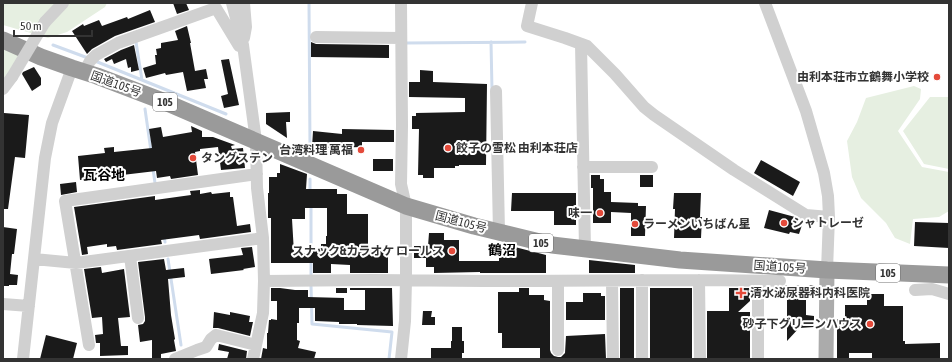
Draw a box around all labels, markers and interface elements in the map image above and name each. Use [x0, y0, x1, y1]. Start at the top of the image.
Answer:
scale bar [14, 12, 92, 38]
text: 50 m [20, 19, 42, 33]
street label: 国道105号 [89, 68, 143, 100]
place label: 由利本荘市立鶴舞小学校 [797, 70, 929, 84]
marker: 由利本荘市立鶴舞小学校 [932, 72, 942, 82]
road number: 105 [153, 93, 177, 111]
place label: 餃子の雪松 由利本荘店 [455, 141, 578, 155]
place label: 台湾料理 萬福 [279, 143, 353, 157]
marker: 餃子の雪松 由利本荘店 [443, 143, 453, 153]
marker: 台湾料理 萬福 [356, 145, 366, 155]
place label: タングステン [201, 151, 273, 165]
marker: タングステン [188, 153, 198, 163]
district label: 瓦谷地 [83, 167, 125, 183]
place label: 味一 [568, 206, 592, 220]
street label: 国道105号 [434, 208, 488, 236]
marker: 味一 [595, 208, 605, 218]
place label: シャトレーゼ [792, 216, 864, 230]
place label: ラーメンいちばん星 [643, 217, 751, 231]
marker: シャトレーゼ [779, 218, 789, 228]
marker: ラーメンいちばん星 [630, 219, 640, 229]
road number: 105 [529, 234, 553, 252]
district label: 鶴沼 [488, 242, 516, 258]
place label: スナック&カラオケ ロールス [292, 244, 444, 258]
marker: スナック&カラオケ ロールス [447, 246, 457, 256]
street label: 国道105号 [753, 258, 807, 276]
road number: 105 [876, 264, 900, 282]
place label: 清水泌尿器科内科医院 [750, 286, 870, 300]
marker: 清水泌尿器科内科医院 [735, 287, 747, 299]
place label: 砂子下グリーンハウス [742, 317, 862, 331]
marker: 砂子下グリーンハウス [865, 319, 875, 329]

